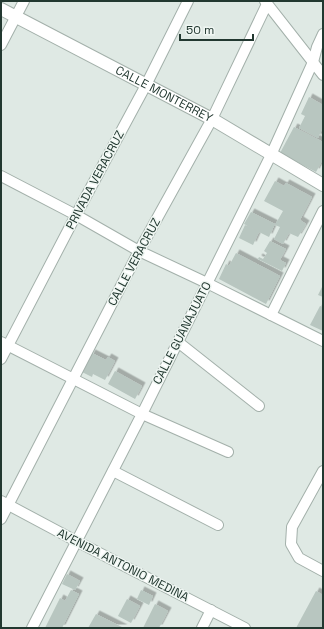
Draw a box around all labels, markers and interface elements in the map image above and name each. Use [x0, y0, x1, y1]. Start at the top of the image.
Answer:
scale bar [180, 16, 253, 42]
text: 50 m [186, 22, 214, 38]
street label: CALLE MONTERREY [113, 62, 216, 126]
street label: PRIVADA VERACRUZ [62, 128, 128, 232]
street label: CALLE VERACRUZ [104, 215, 164, 309]
street label: CALLE GUANAJUATO [149, 279, 215, 387]
street label: AVENIDA ANTONIO MEDINA [54, 525, 192, 605]

